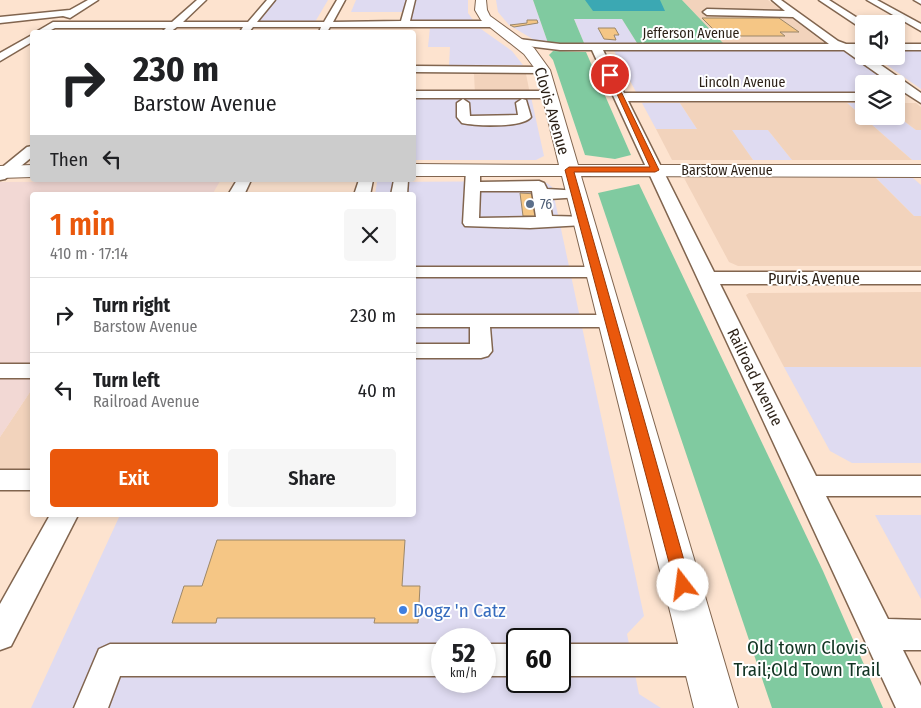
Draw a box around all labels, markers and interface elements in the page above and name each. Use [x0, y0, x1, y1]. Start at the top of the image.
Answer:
map controls [855, 15, 905, 125]
button: sound [855, 15, 905, 65]
street label: Jefferson Avenue [643, 25, 740, 42]
text: 230 m [133, 48, 219, 90]
icon: right [50, 50, 115, 115]
pin [589, 54, 631, 96]
icon: arrive [596, 61, 624, 89]
street label: Clovis Avenue [530, 65, 574, 157]
street label: Lincoln Avenue [699, 74, 785, 91]
button: layers [855, 75, 905, 125]
text: Barstow Avenue [133, 90, 277, 117]
icon: left [98, 145, 126, 173]
text: Then [50, 148, 88, 171]
street label: Barstow Avenue [681, 162, 773, 179]
place label: 76 [540, 196, 552, 213]
marker: 76 [524, 198, 536, 210]
text: 1 min [50, 207, 115, 243]
button: close [344, 209, 396, 261]
text: 410 m · 17:14 [50, 244, 128, 263]
street label: Purvis Avenue [768, 269, 860, 288]
text: Turn right [93, 294, 170, 317]
icon: right [50, 301, 78, 329]
text: 230 m [350, 304, 396, 327]
text: Barstow Avenue [93, 317, 198, 336]
street label: Railroad Avenue [723, 325, 787, 429]
text: Turn left [93, 369, 160, 392]
icon: left [50, 376, 78, 404]
text: 40 m [358, 379, 396, 402]
text: Railroad Avenue [93, 392, 199, 411]
button: Exit [50, 449, 218, 507]
button: Share [228, 449, 396, 507]
position arrow [656, 558, 708, 610]
place label: Dogz 'n Catz [413, 599, 506, 622]
marker: Dogz 'n Catz [397, 604, 409, 616]
speed limit sign: 60 [506, 628, 571, 693]
park label: Old town Clovis Trail;Old Town Trail [733, 636, 881, 681]
text: 52 [452, 639, 475, 669]
text: km/h [450, 666, 477, 680]

